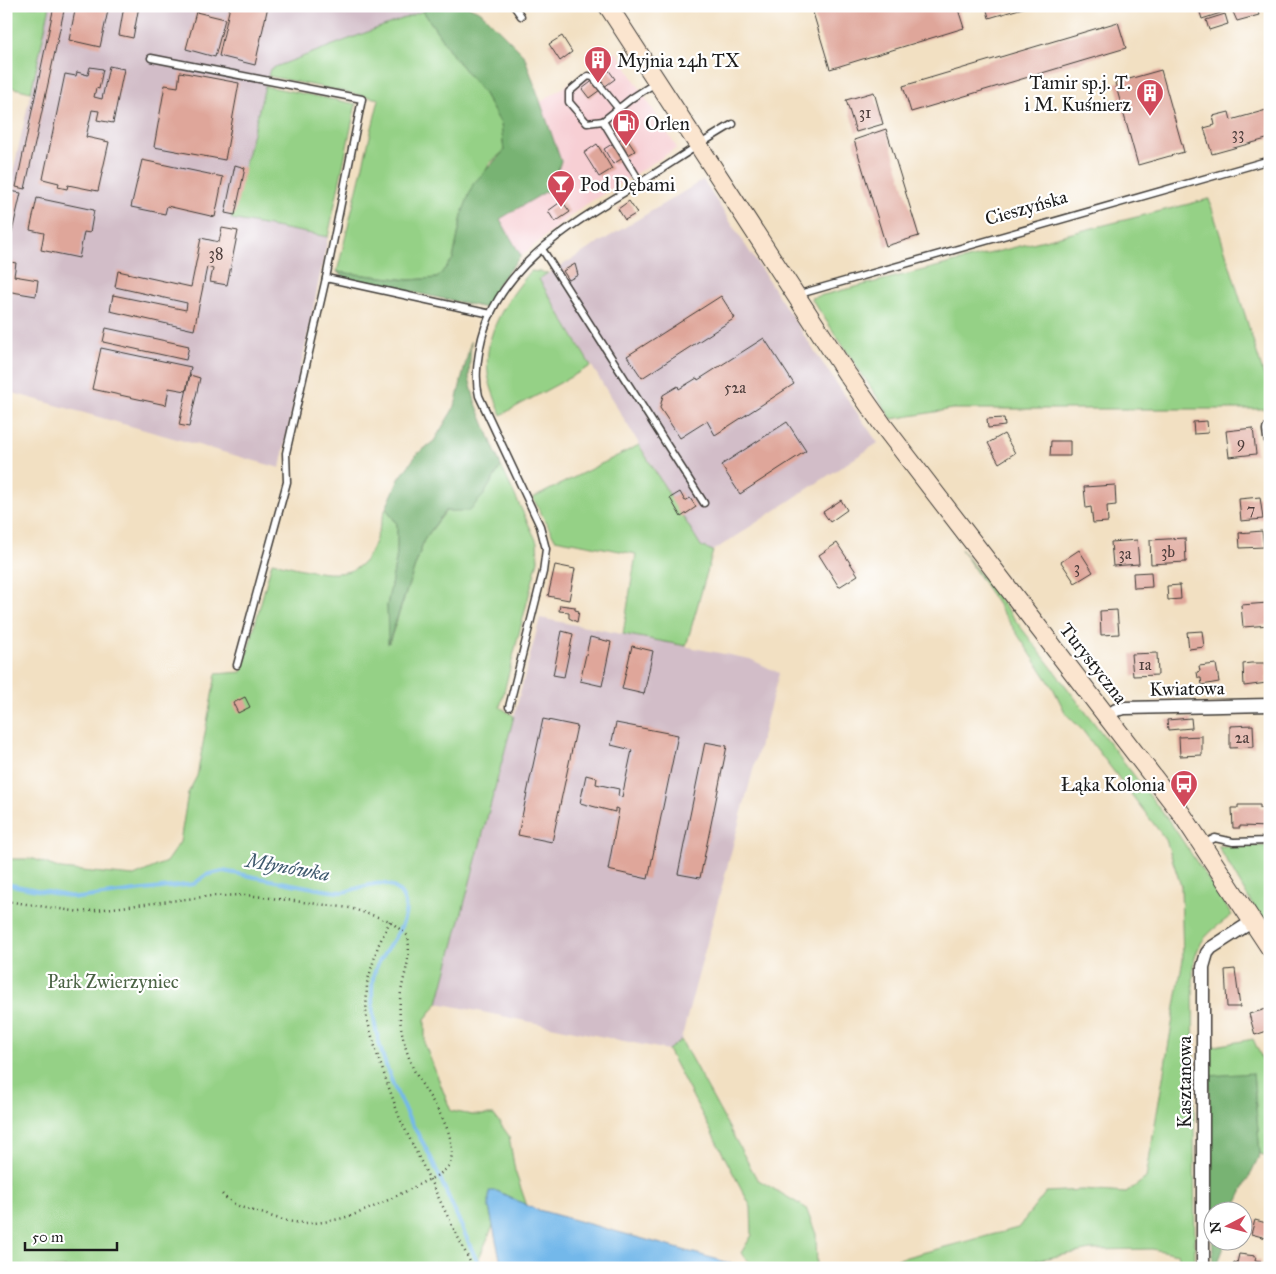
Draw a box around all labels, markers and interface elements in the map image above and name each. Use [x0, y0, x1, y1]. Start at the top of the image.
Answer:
building icon: Myjnia 24h TX [583, 45, 613, 84]
place label: Myjnia 24h TX [617, 49, 740, 72]
place label: Tamir sp.j. T. i M. Kuśnierz [1025, 71, 1131, 116]
building icon: Tamir sp.j. T. i M. Kuśnierz [1135, 78, 1165, 117]
house number: 31 [859, 103, 871, 122]
fuel station icon: Orlen [611, 108, 641, 147]
place label: Orlen [645, 112, 690, 135]
house number: 33 [1232, 124, 1244, 143]
bar icon: Pod Dębami [546, 169, 576, 208]
place label: Pod Dębami [580, 173, 675, 196]
street label: Cieszyńska [982, 185, 1071, 230]
house number: 38 [209, 244, 223, 263]
house number: 52a [724, 378, 746, 397]
house number: 9 [1237, 433, 1245, 452]
house number: 7 [1247, 500, 1255, 519]
house number: 3b [1161, 542, 1175, 561]
house number: 3a [1118, 544, 1132, 563]
house number: 3 [1074, 558, 1080, 577]
street label: Turystyczna [1055, 618, 1133, 709]
house number: 1a [1138, 655, 1152, 674]
street label: Kwiatowa [1149, 676, 1226, 701]
house number: 2a [1235, 728, 1250, 747]
bus stop icon: Łąka Kolonia [1169, 769, 1199, 808]
place label: Łąka Kolonia [1061, 773, 1166, 796]
water label: Młynówka [242, 848, 332, 886]
park label: Park Zwierzyniec [47, 970, 179, 993]
street label: Kasztanowa [1173, 1035, 1196, 1128]
north arrow [1204, 1202, 1254, 1252]
scale bar [25, 1219, 118, 1251]
text: N [1206, 1220, 1225, 1234]
text: 50 m [32, 1228, 64, 1246]

